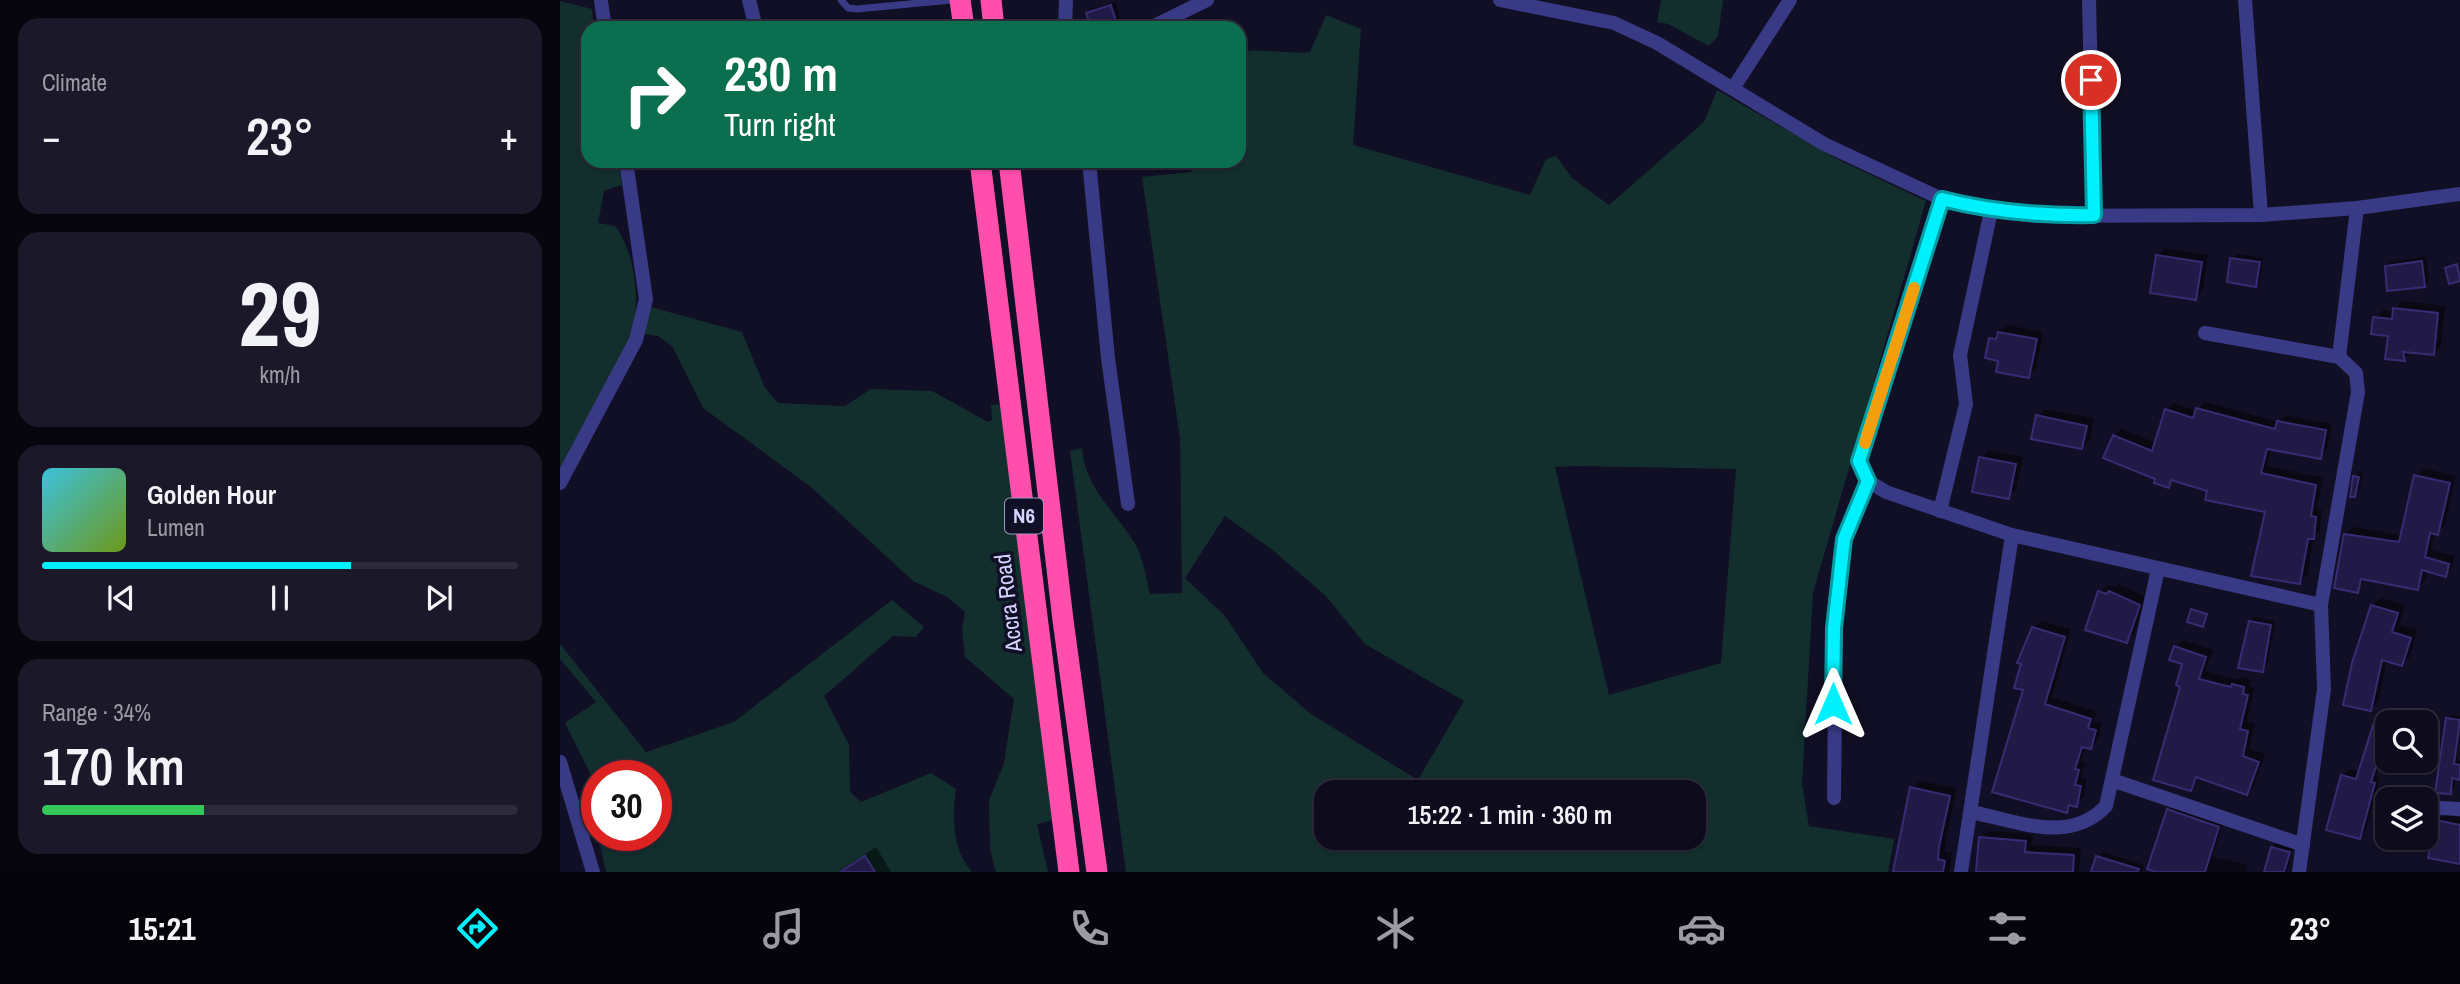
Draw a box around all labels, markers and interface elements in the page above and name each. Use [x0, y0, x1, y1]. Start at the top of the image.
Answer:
text: 230 m [724, 40, 838, 106]
icon: right [609, 49, 700, 140]
pin [2061, 50, 2121, 110]
icon: arrive [2072, 61, 2110, 99]
text: Climate [42, 67, 107, 98]
text: 23° [246, 101, 314, 171]
text: Turn right [724, 103, 836, 146]
text: − [42, 111, 60, 162]
text: + [500, 111, 518, 162]
text: 29 [239, 252, 322, 374]
text: km/h [260, 359, 300, 390]
text: Golden Hour [147, 477, 276, 512]
road number: N6 [1005, 498, 1043, 534]
text: Lumen [147, 512, 205, 543]
street label: Accra Road [986, 552, 1029, 655]
icon: previous [102, 579, 140, 617]
icon: pause [261, 579, 299, 617]
icon: next [420, 579, 458, 617]
position arrow [1796, 667, 1870, 741]
text: Range · 34% [42, 697, 151, 728]
map controls [2375, 710, 2438, 850]
button: search [2375, 710, 2438, 773]
text: 170 km [42, 731, 185, 801]
speed limit sign: 30 [581, 760, 672, 851]
button: layers [2375, 787, 2438, 850]
text: 15:22 · 1 min · 360 m [1408, 797, 1612, 832]
icon: directions [453, 904, 502, 953]
icon: music [759, 904, 808, 953]
icon: phone [1065, 904, 1114, 953]
icon: climate [1371, 904, 1420, 953]
icon: car [1677, 904, 1726, 953]
icon: filters [1983, 904, 2032, 953]
text: 15:21 [129, 907, 196, 950]
text: 23° [2289, 907, 2331, 950]

